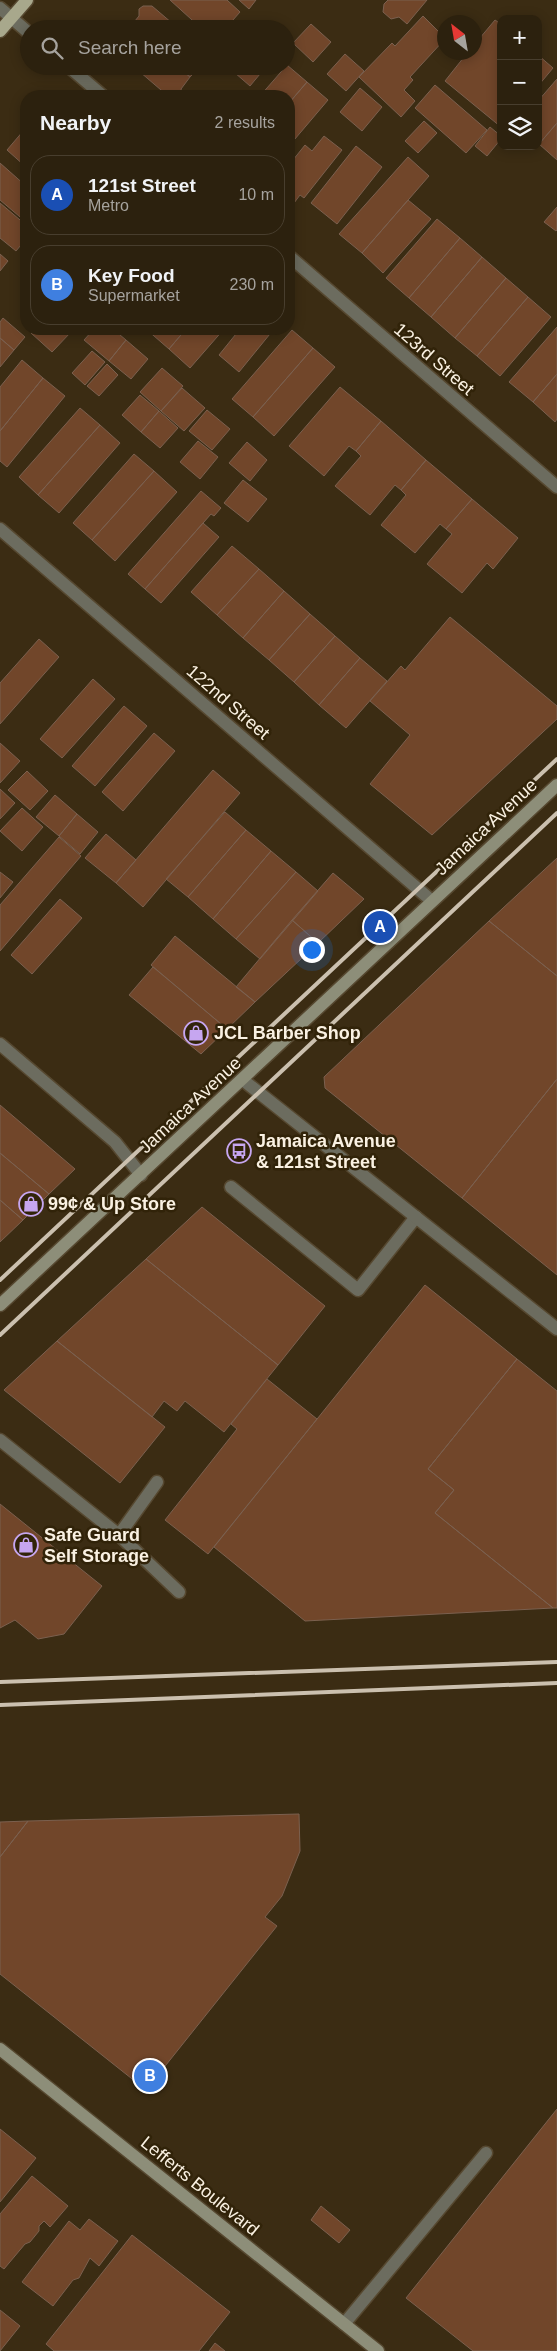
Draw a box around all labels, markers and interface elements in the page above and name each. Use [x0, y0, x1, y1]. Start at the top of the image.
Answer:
north arrow [437, 15, 482, 60]
map controls [497, 15, 542, 150]
button: + [497, 15, 542, 60]
search box [20, 20, 295, 75]
icon: search [38, 34, 66, 62]
text: Search here [78, 37, 182, 58]
button: − [497, 60, 542, 105]
button: layers [497, 105, 542, 150]
text: Nearby [40, 111, 111, 134]
text: 2 results [215, 114, 275, 131]
text: 121st Street [88, 175, 196, 196]
text: A [51, 186, 63, 203]
text: 10 m [238, 186, 274, 203]
text: Metro [88, 197, 129, 214]
text: Key Food [88, 265, 175, 286]
text: B [51, 276, 63, 293]
text: 230 m [230, 276, 274, 293]
text: Supermarket [88, 287, 180, 304]
street label: 123rd Street [390, 319, 478, 399]
street label: 122nd Street [183, 661, 273, 743]
street label: Jamaica Avenue [431, 775, 541, 879]
pin: A [364, 908, 396, 946]
your location [299, 937, 325, 963]
shop icon: JCL Barber Shop [183, 1020, 209, 1046]
place label: JCL Barber Shop [214, 1023, 361, 1043]
street label: Jamaica Avenue [135, 1053, 245, 1157]
place label: Jamaica Avenue & 121st Street [256, 1131, 396, 1172]
bus stop icon: Jamaica Avenue & 121st Street [226, 1138, 252, 1164]
shop icon: 99¢ & Up Store [18, 1191, 44, 1217]
place label: 99¢ & Up Store [48, 1194, 176, 1214]
place label: Safe Guard Self Storage [44, 1525, 149, 1566]
shop icon: Safe Guard Self Storage [13, 1532, 39, 1558]
pin: B [134, 2057, 166, 2095]
street label: Lefferts Boulevard [137, 2132, 263, 2240]

